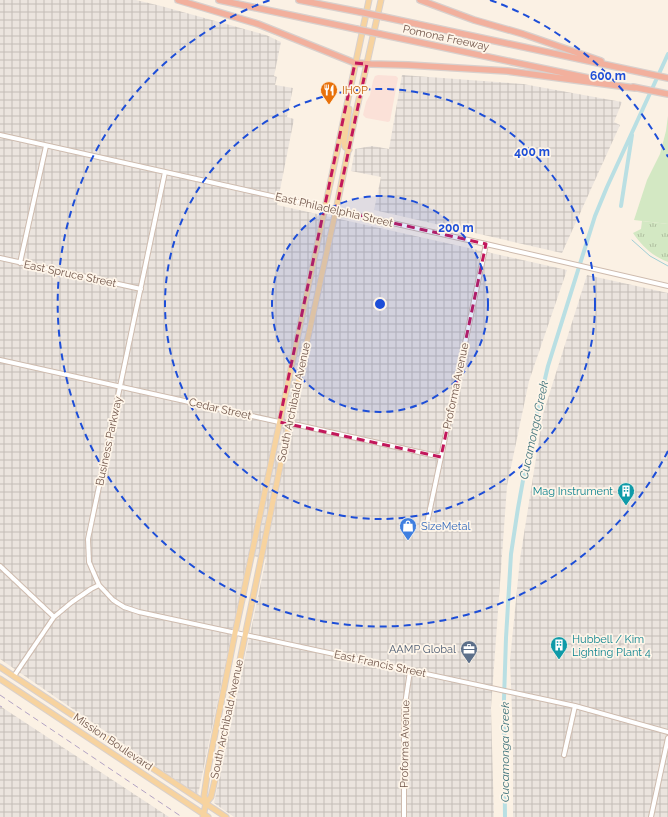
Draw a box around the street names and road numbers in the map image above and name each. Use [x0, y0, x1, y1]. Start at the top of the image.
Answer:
street label: Pomona Freeway [401, 22, 491, 54]
street label: East Philadelphia Street [274, 190, 394, 230]
street label: East Spruce Street [23, 258, 118, 290]
street label: South Archibald Avenue [275, 340, 313, 463]
street label: Proforma Avenue [440, 341, 472, 430]
street label: Business Parkway [93, 395, 125, 487]
street label: Cedar Street [187, 395, 253, 423]
street label: East Francis Street [333, 648, 428, 680]
street label: South Archibald Avenue [208, 657, 246, 780]
street label: Proforma Avenue [398, 699, 412, 788]
street label: Mission Boulevard [71, 711, 155, 773]

